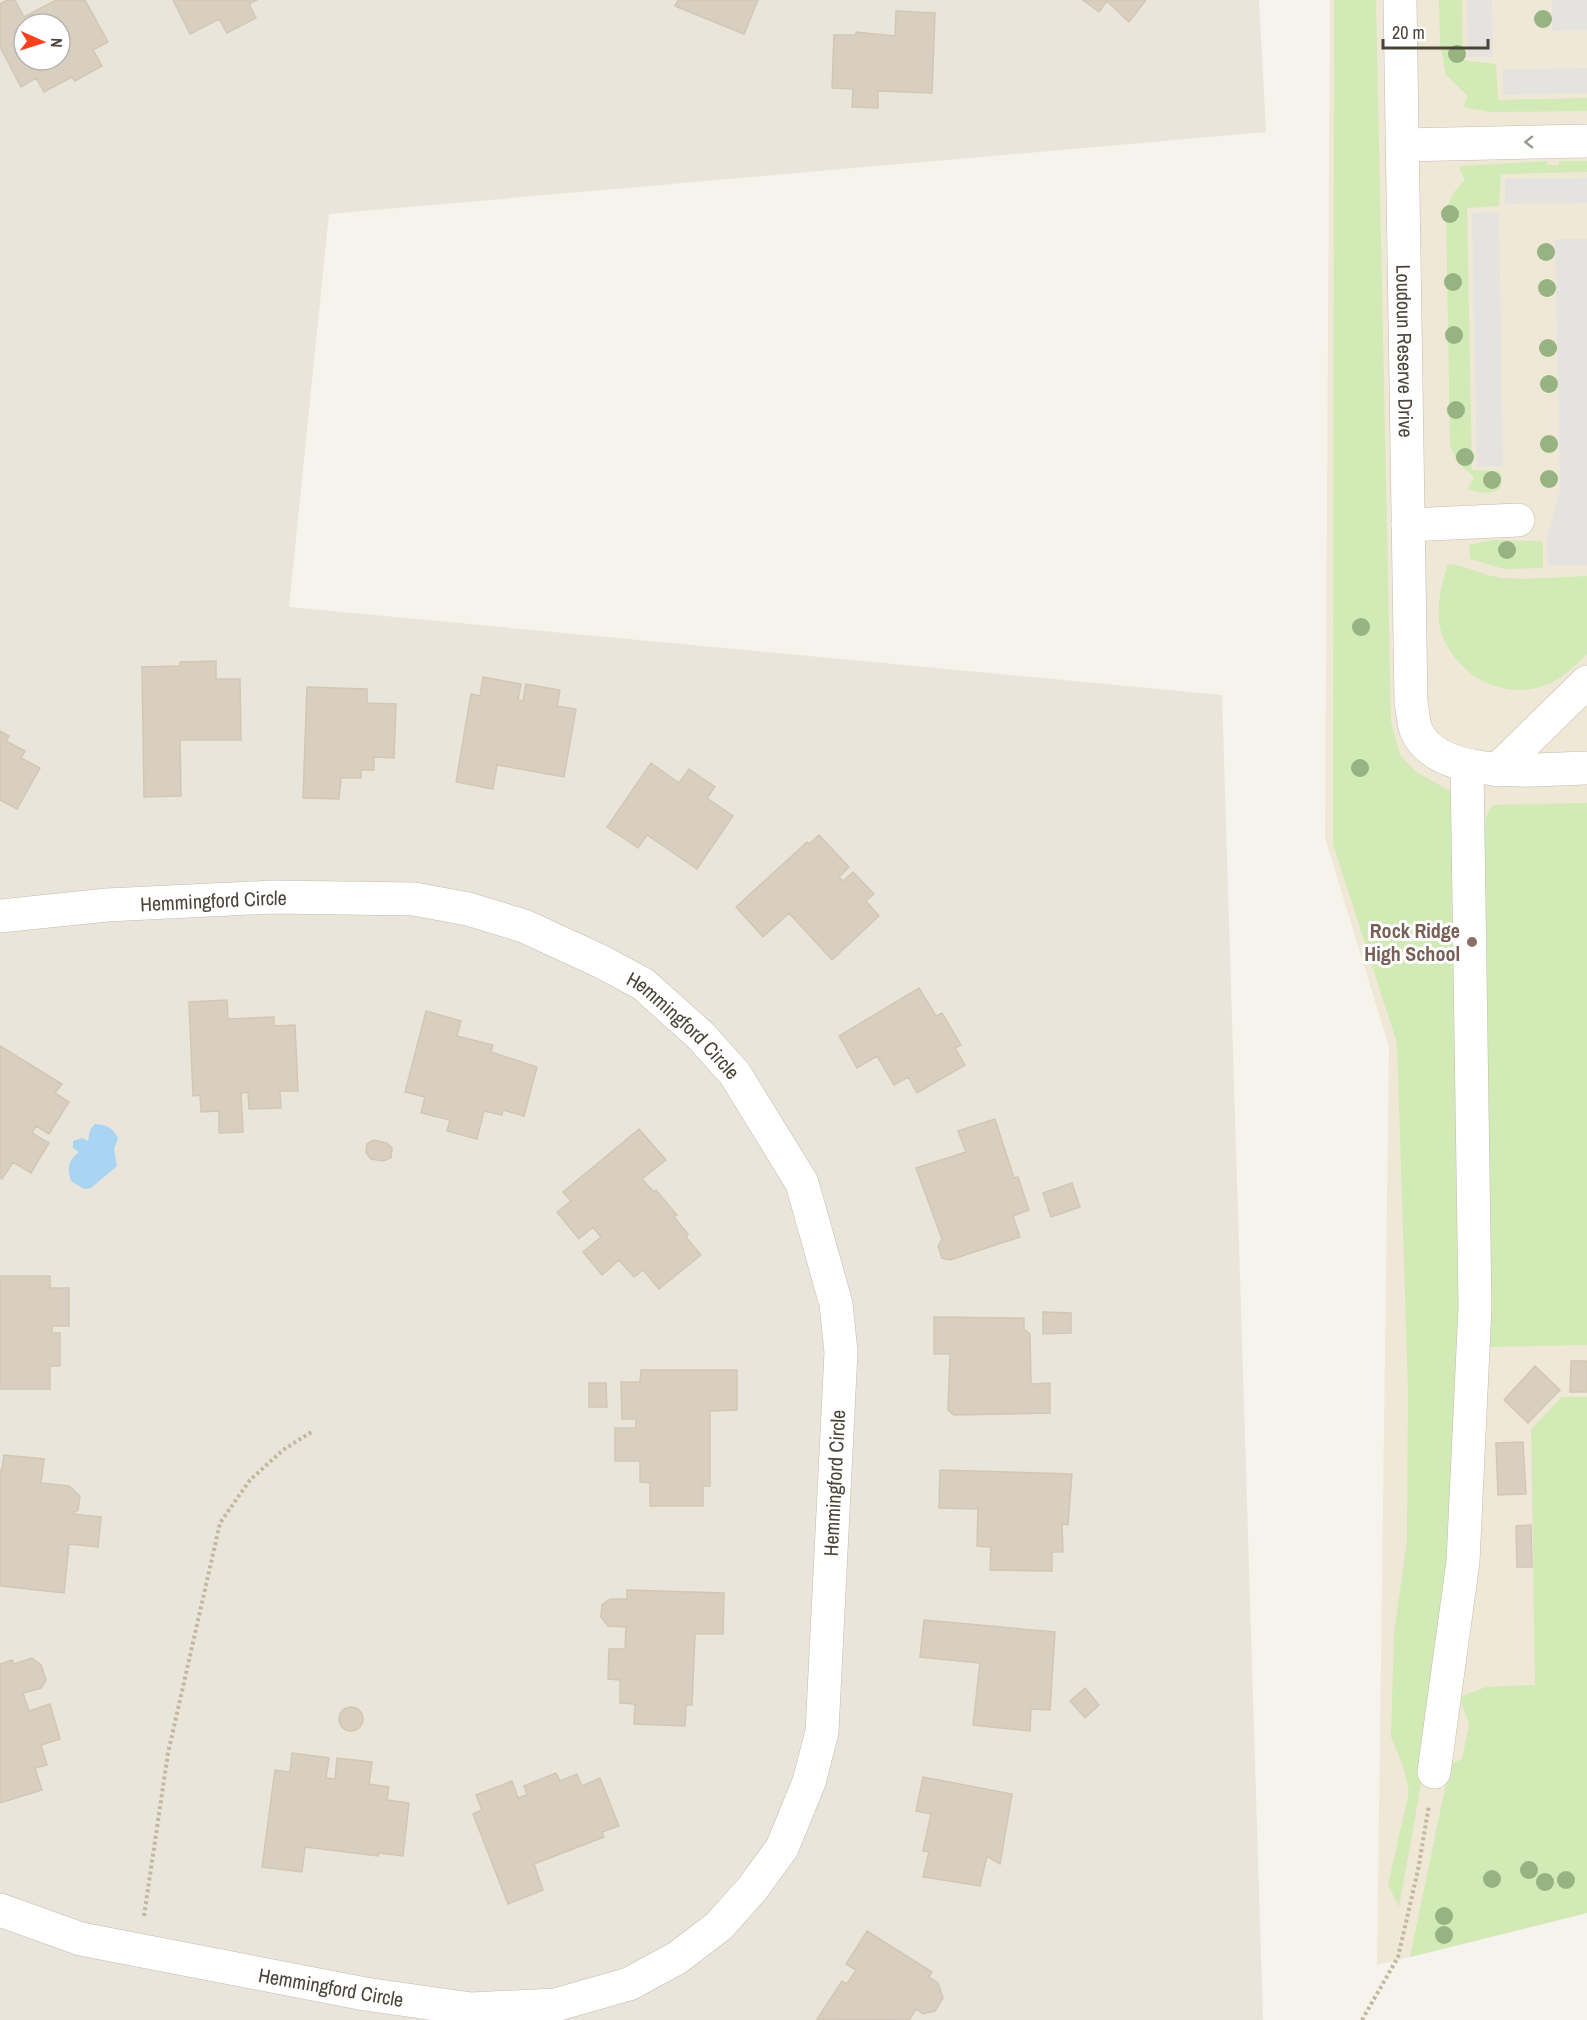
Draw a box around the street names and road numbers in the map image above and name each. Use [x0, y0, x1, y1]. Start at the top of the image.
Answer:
street label: Loudoun Reserve Drive [1391, 264, 1420, 438]
street label: Hemmingford Circle [139, 883, 287, 917]
street label: Hemmingford Circle [622, 965, 746, 1084]
street label: Hemmingford Circle [817, 1409, 851, 1557]
street label: Hemmingford Circle [256, 1961, 406, 2013]

